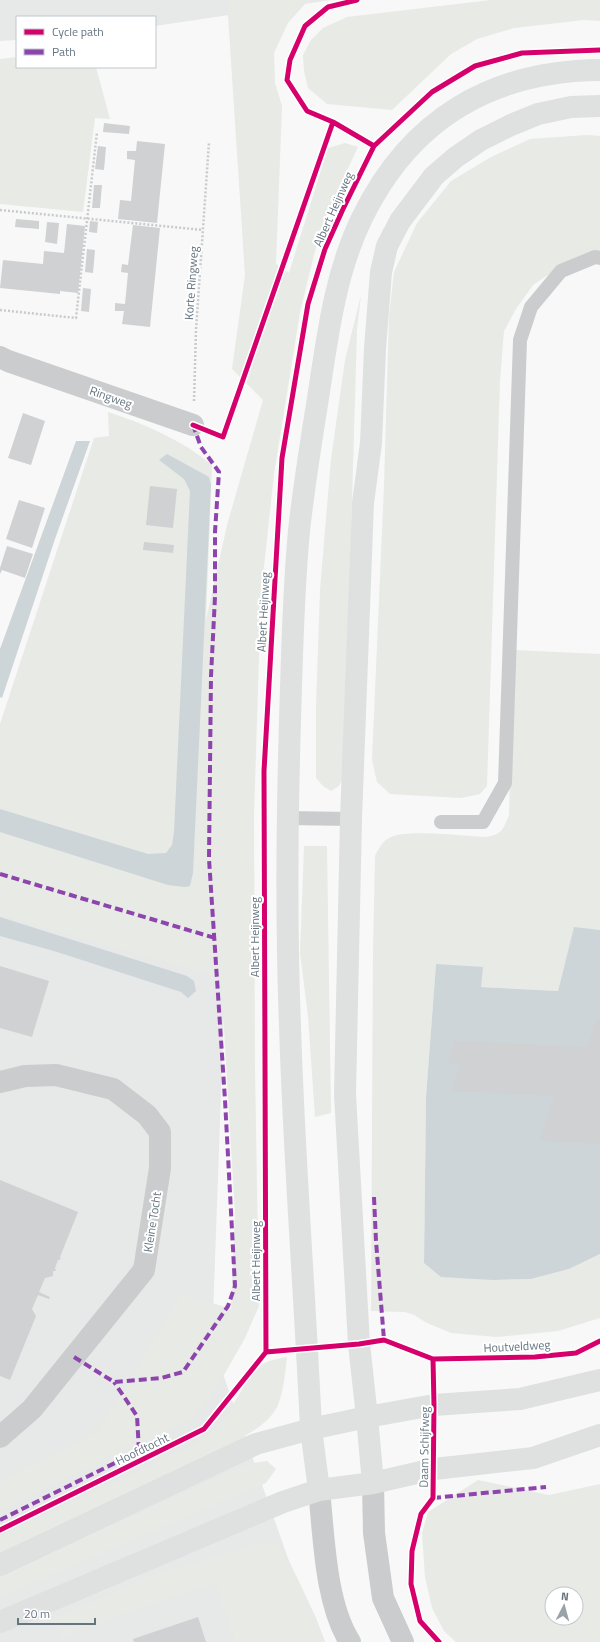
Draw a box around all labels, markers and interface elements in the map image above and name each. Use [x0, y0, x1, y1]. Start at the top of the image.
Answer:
legend [16, 16, 156, 68]
text: Cycle path [52, 22, 104, 41]
text: Path [52, 42, 76, 61]
street label: Albert Heijnweg [308, 168, 358, 250]
street label: Korte Ringweg [179, 245, 203, 321]
street label: Ringweg [87, 381, 135, 413]
street label: Albert Heijnweg [251, 571, 275, 653]
street label: Albert Heijnweg [245, 897, 264, 977]
street label: Kleine Tocht [138, 1190, 166, 1254]
street label: Albert Heijnweg [246, 1221, 265, 1301]
street label: Houtveldweg [483, 1335, 551, 1357]
street label: Daam Schijfweg [414, 1406, 434, 1488]
street label: Hoofdtocht [112, 1428, 173, 1470]
north arrow [544, 1586, 584, 1626]
text: N [560, 1588, 570, 1604]
scale bar [18, 1600, 95, 1626]
text: 20 m [24, 1604, 50, 1623]

